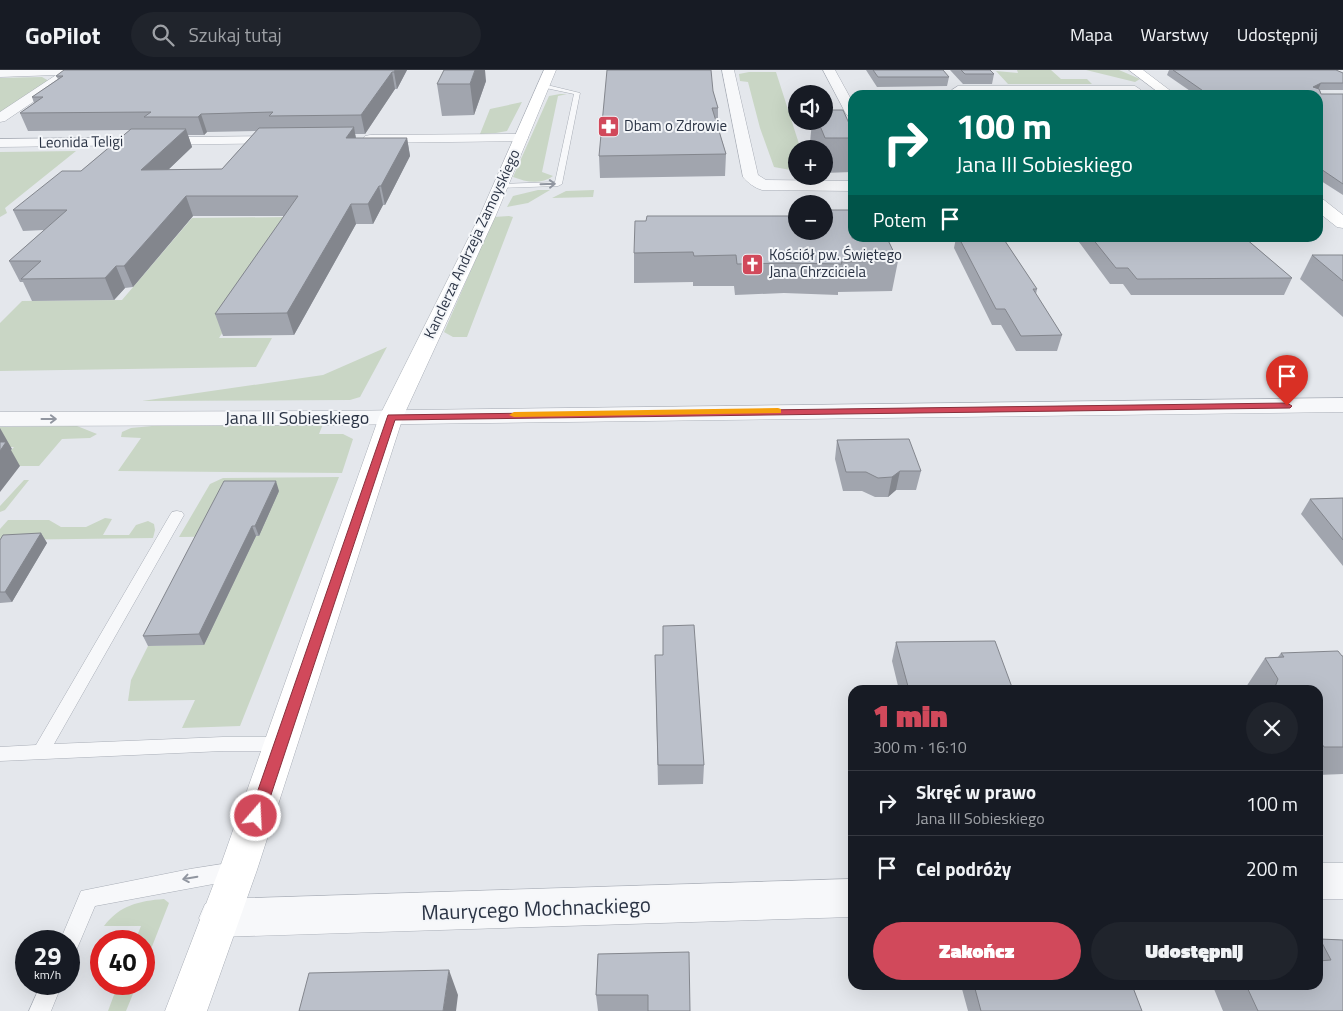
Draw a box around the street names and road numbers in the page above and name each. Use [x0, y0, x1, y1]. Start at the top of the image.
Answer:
street label: Leonida Teligi [39, 129, 123, 154]
street label: Kanclerza Andrzeja Zamoyskiego [417, 145, 526, 342]
street label: Jana III Sobieskiego [225, 404, 369, 431]
street label: Maurycego Mochnackiego [421, 888, 651, 928]

